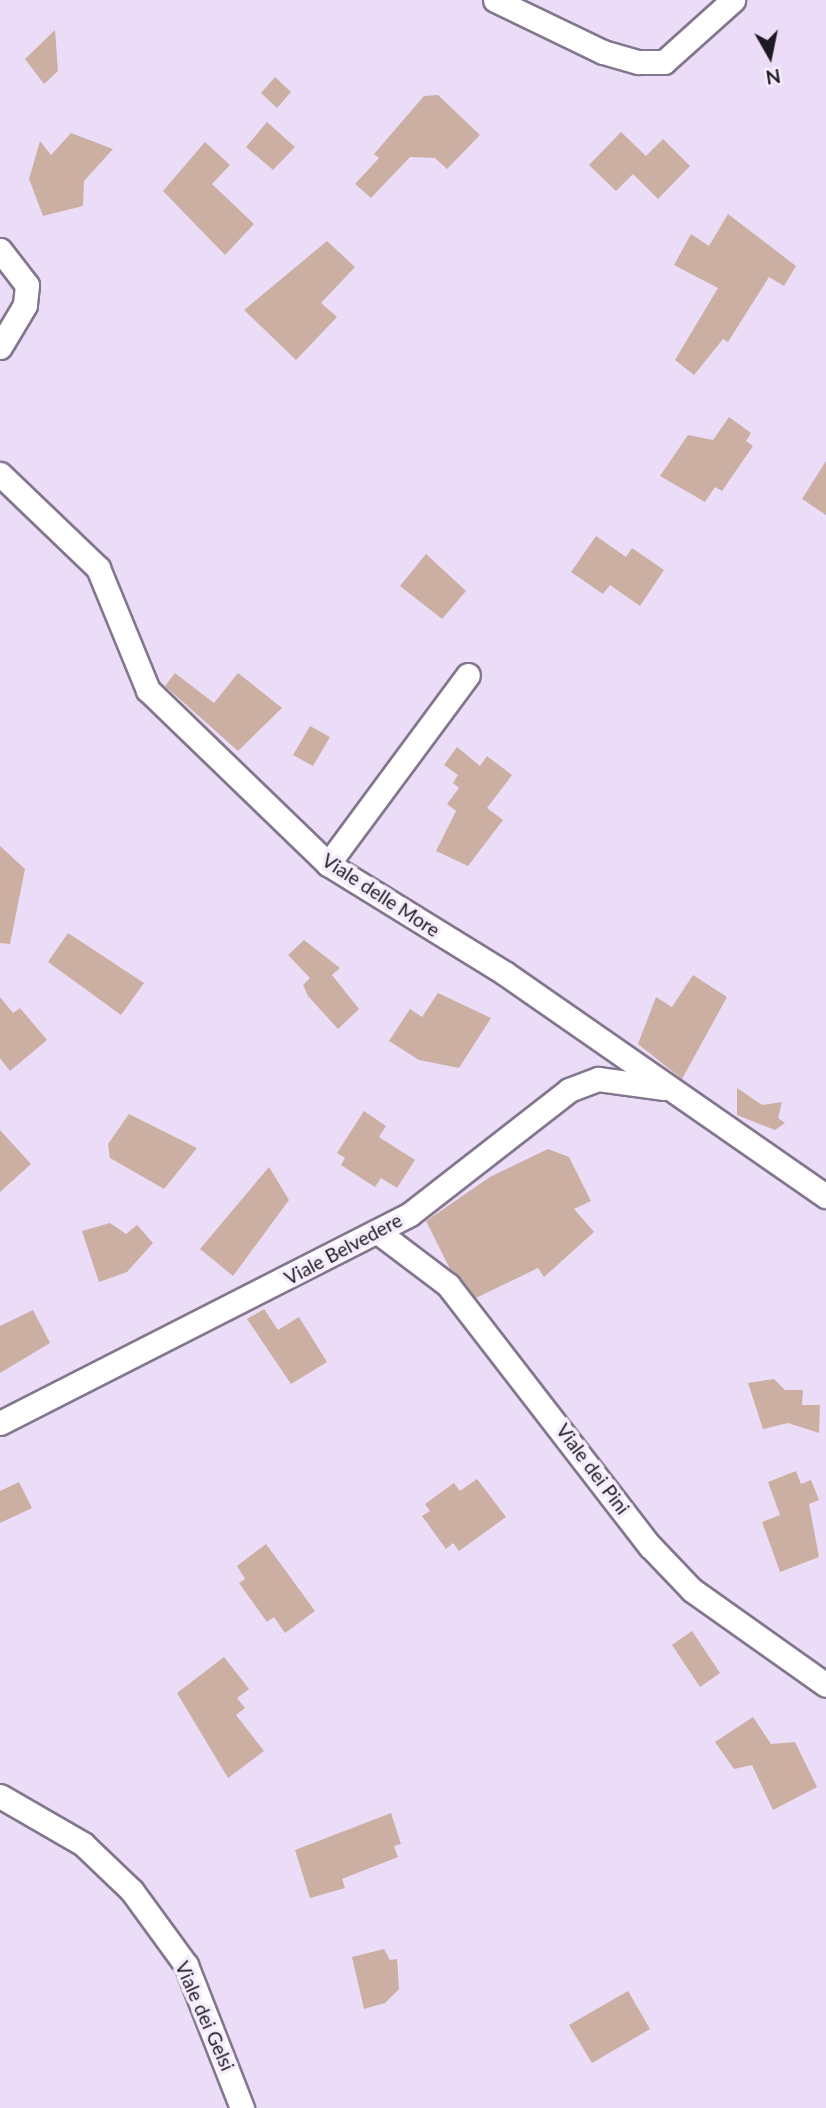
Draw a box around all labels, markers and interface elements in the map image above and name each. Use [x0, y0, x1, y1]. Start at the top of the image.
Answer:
north arrow [735, 21, 805, 91]
text: N [764, 65, 782, 90]
street label: Viale delle More [318, 849, 444, 941]
street label: Viale Belvedere [280, 1208, 406, 1290]
street label: Viale dei Pini [552, 1419, 634, 1519]
street label: Viale dei Gelsi [171, 1958, 239, 2074]

